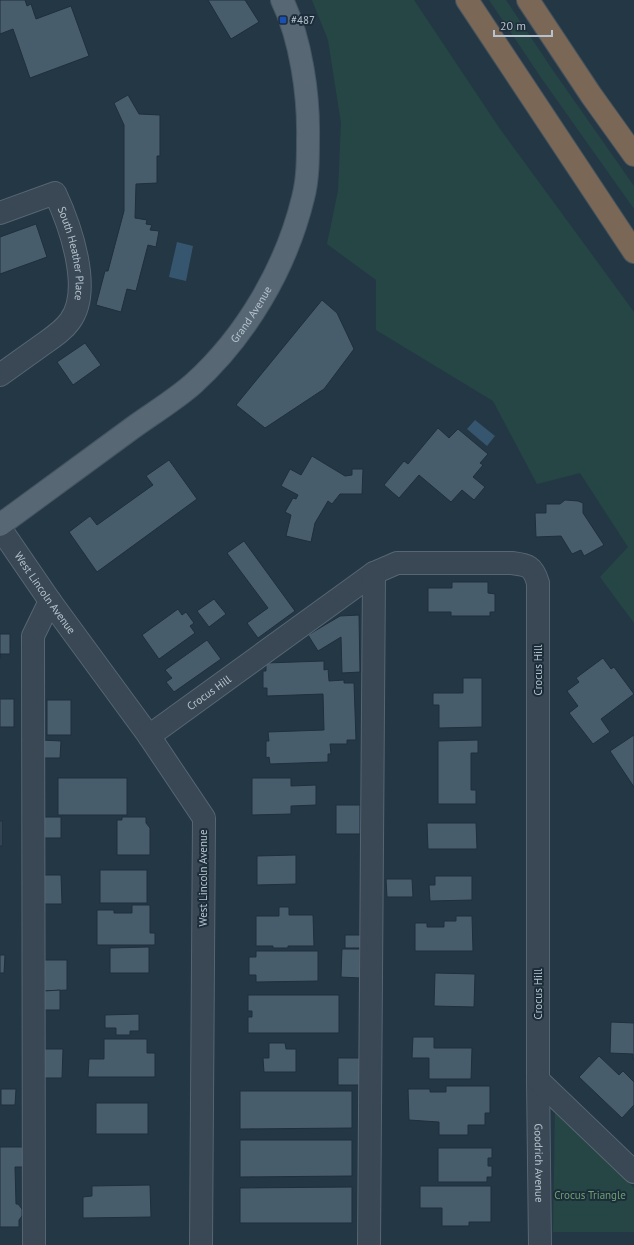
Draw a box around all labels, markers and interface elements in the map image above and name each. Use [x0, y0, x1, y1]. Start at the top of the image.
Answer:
scale bar [494, 12, 552, 38]
place label: #487 [291, 13, 315, 27]
marker: #487 [278, 15, 288, 25]
text: 20 m [500, 18, 526, 33]
street label: South Heather Place [55, 204, 87, 302]
street label: Grand Avenue [227, 283, 275, 346]
street label: West Lincoln Avenue [11, 549, 79, 637]
street label: Crocus Hill [531, 644, 545, 695]
street label: Crocus Hill [184, 671, 234, 713]
street label: West Lincoln Avenue [196, 829, 210, 926]
street label: Crocus Hill [531, 968, 545, 1019]
street label: Goodrich Avenue [532, 1123, 546, 1203]
park label: Crocus Triangle [554, 1188, 626, 1202]

